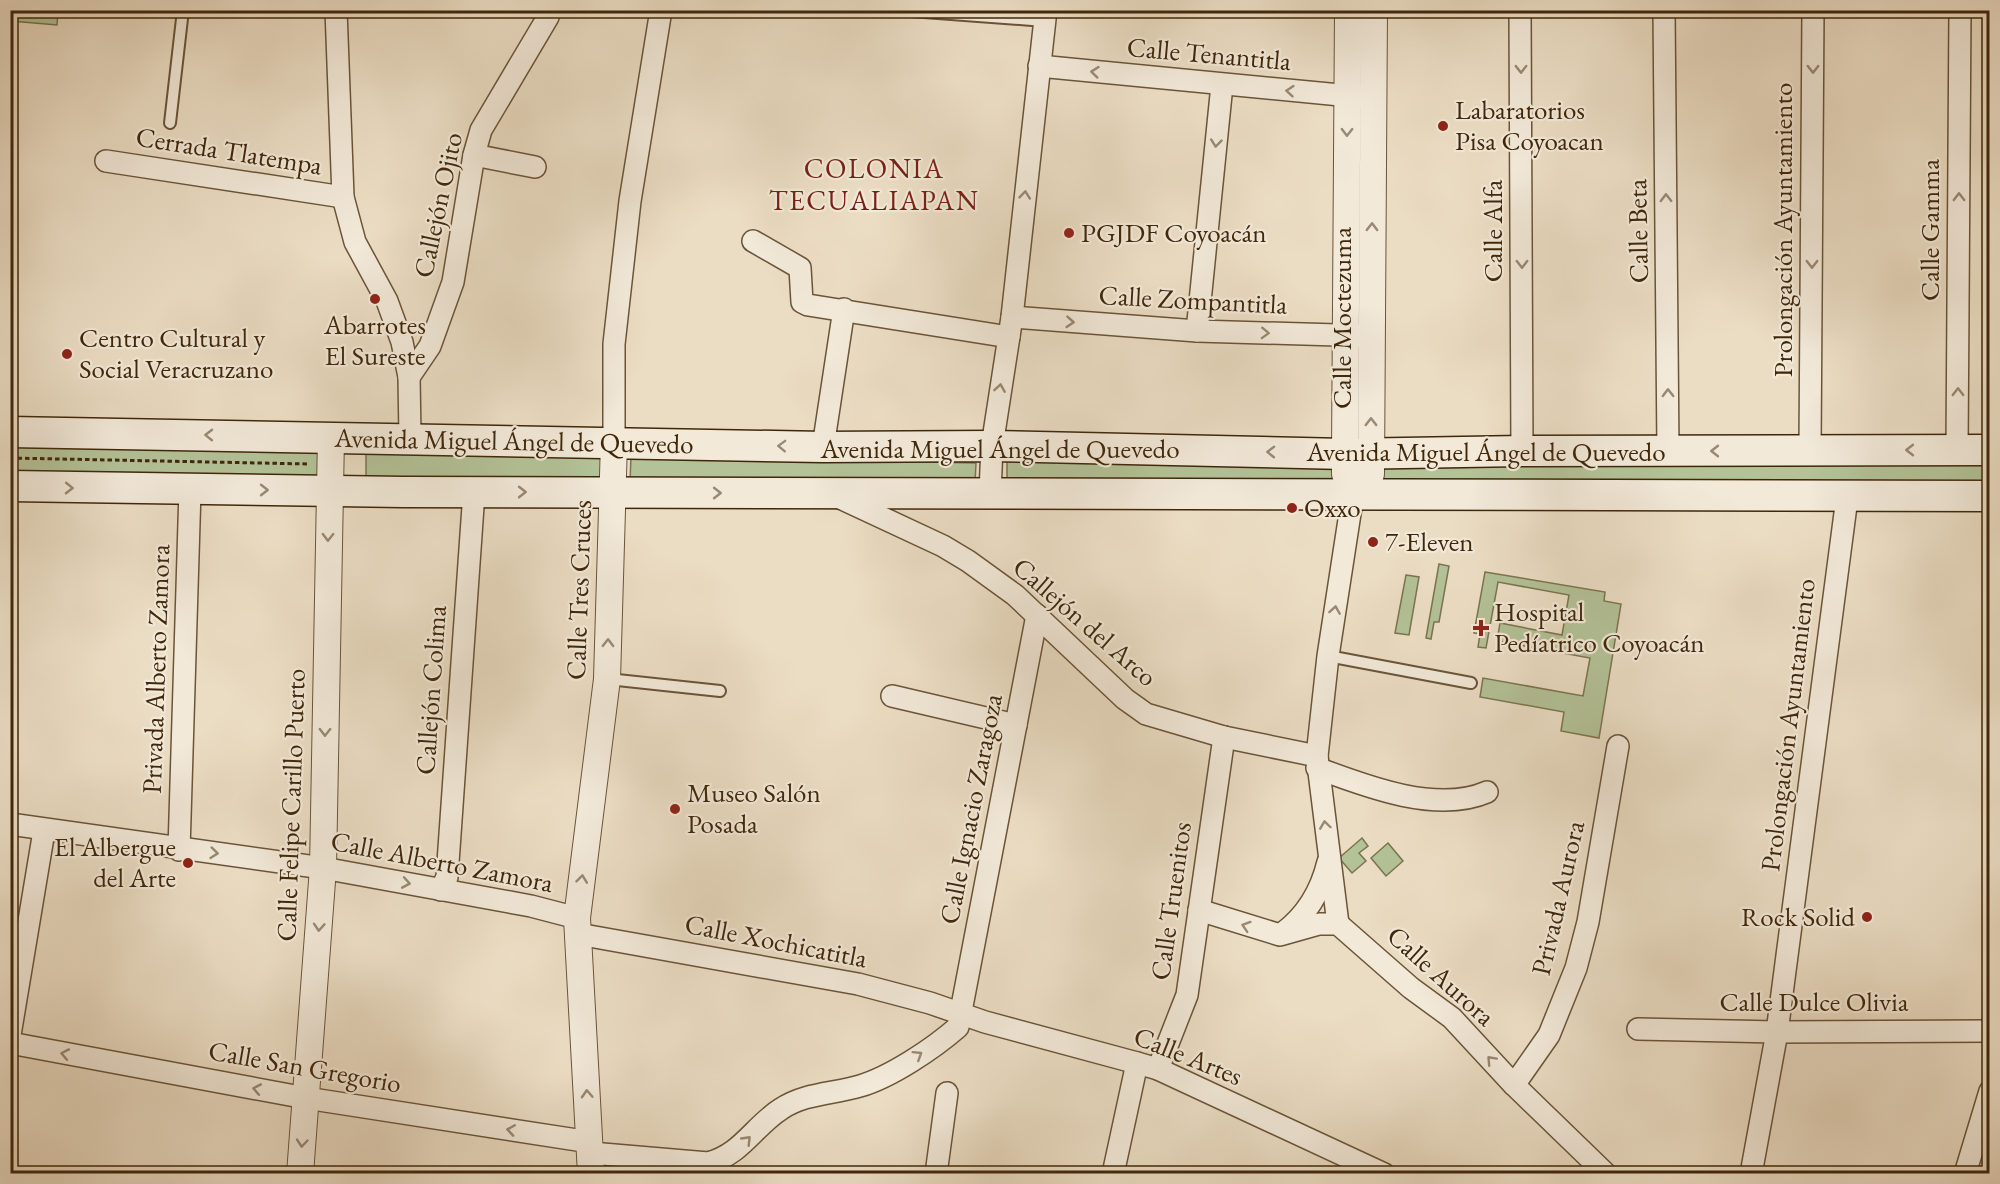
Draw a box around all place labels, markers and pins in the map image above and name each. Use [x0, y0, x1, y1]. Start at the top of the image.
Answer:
place label: Labaratorios Pisa Coyoacan [1455, 92, 1604, 158]
marker: Labaratorios Pisa Coyoacan [1436, 119, 1450, 133]
place label: PGJDF Coyoacán [1081, 215, 1267, 250]
marker: PGJDF Coyoacán [1062, 226, 1076, 240]
marker: Abarrotes El Sureste [368, 292, 382, 306]
place label: Abarrotes El Sureste [323, 307, 426, 373]
place label: Centro Cultural y Social Veracruzano [79, 320, 273, 386]
marker: Centro Cultural y Social Veracruzano [60, 347, 74, 361]
place label: Oxxo [1304, 490, 1361, 525]
marker: Oxxo [1285, 501, 1299, 515]
place label: 7-Eleven [1385, 524, 1474, 559]
marker: 7-Eleven [1366, 535, 1380, 549]
place label: Hospital Pedíatrico Coyoacán [1494, 594, 1704, 660]
marker: Hospital Pedíatrico Coyoacán [1472, 619, 1490, 637]
place label: Museo Salón Posada [687, 775, 821, 841]
marker: Museo Salón Posada [668, 802, 682, 816]
place label: El Albergue del Arte [54, 829, 176, 895]
marker: El Albergue del Arte [181, 856, 195, 870]
place label: Rock Solid [1741, 899, 1855, 934]
marker: Rock Solid [1860, 910, 1874, 924]

